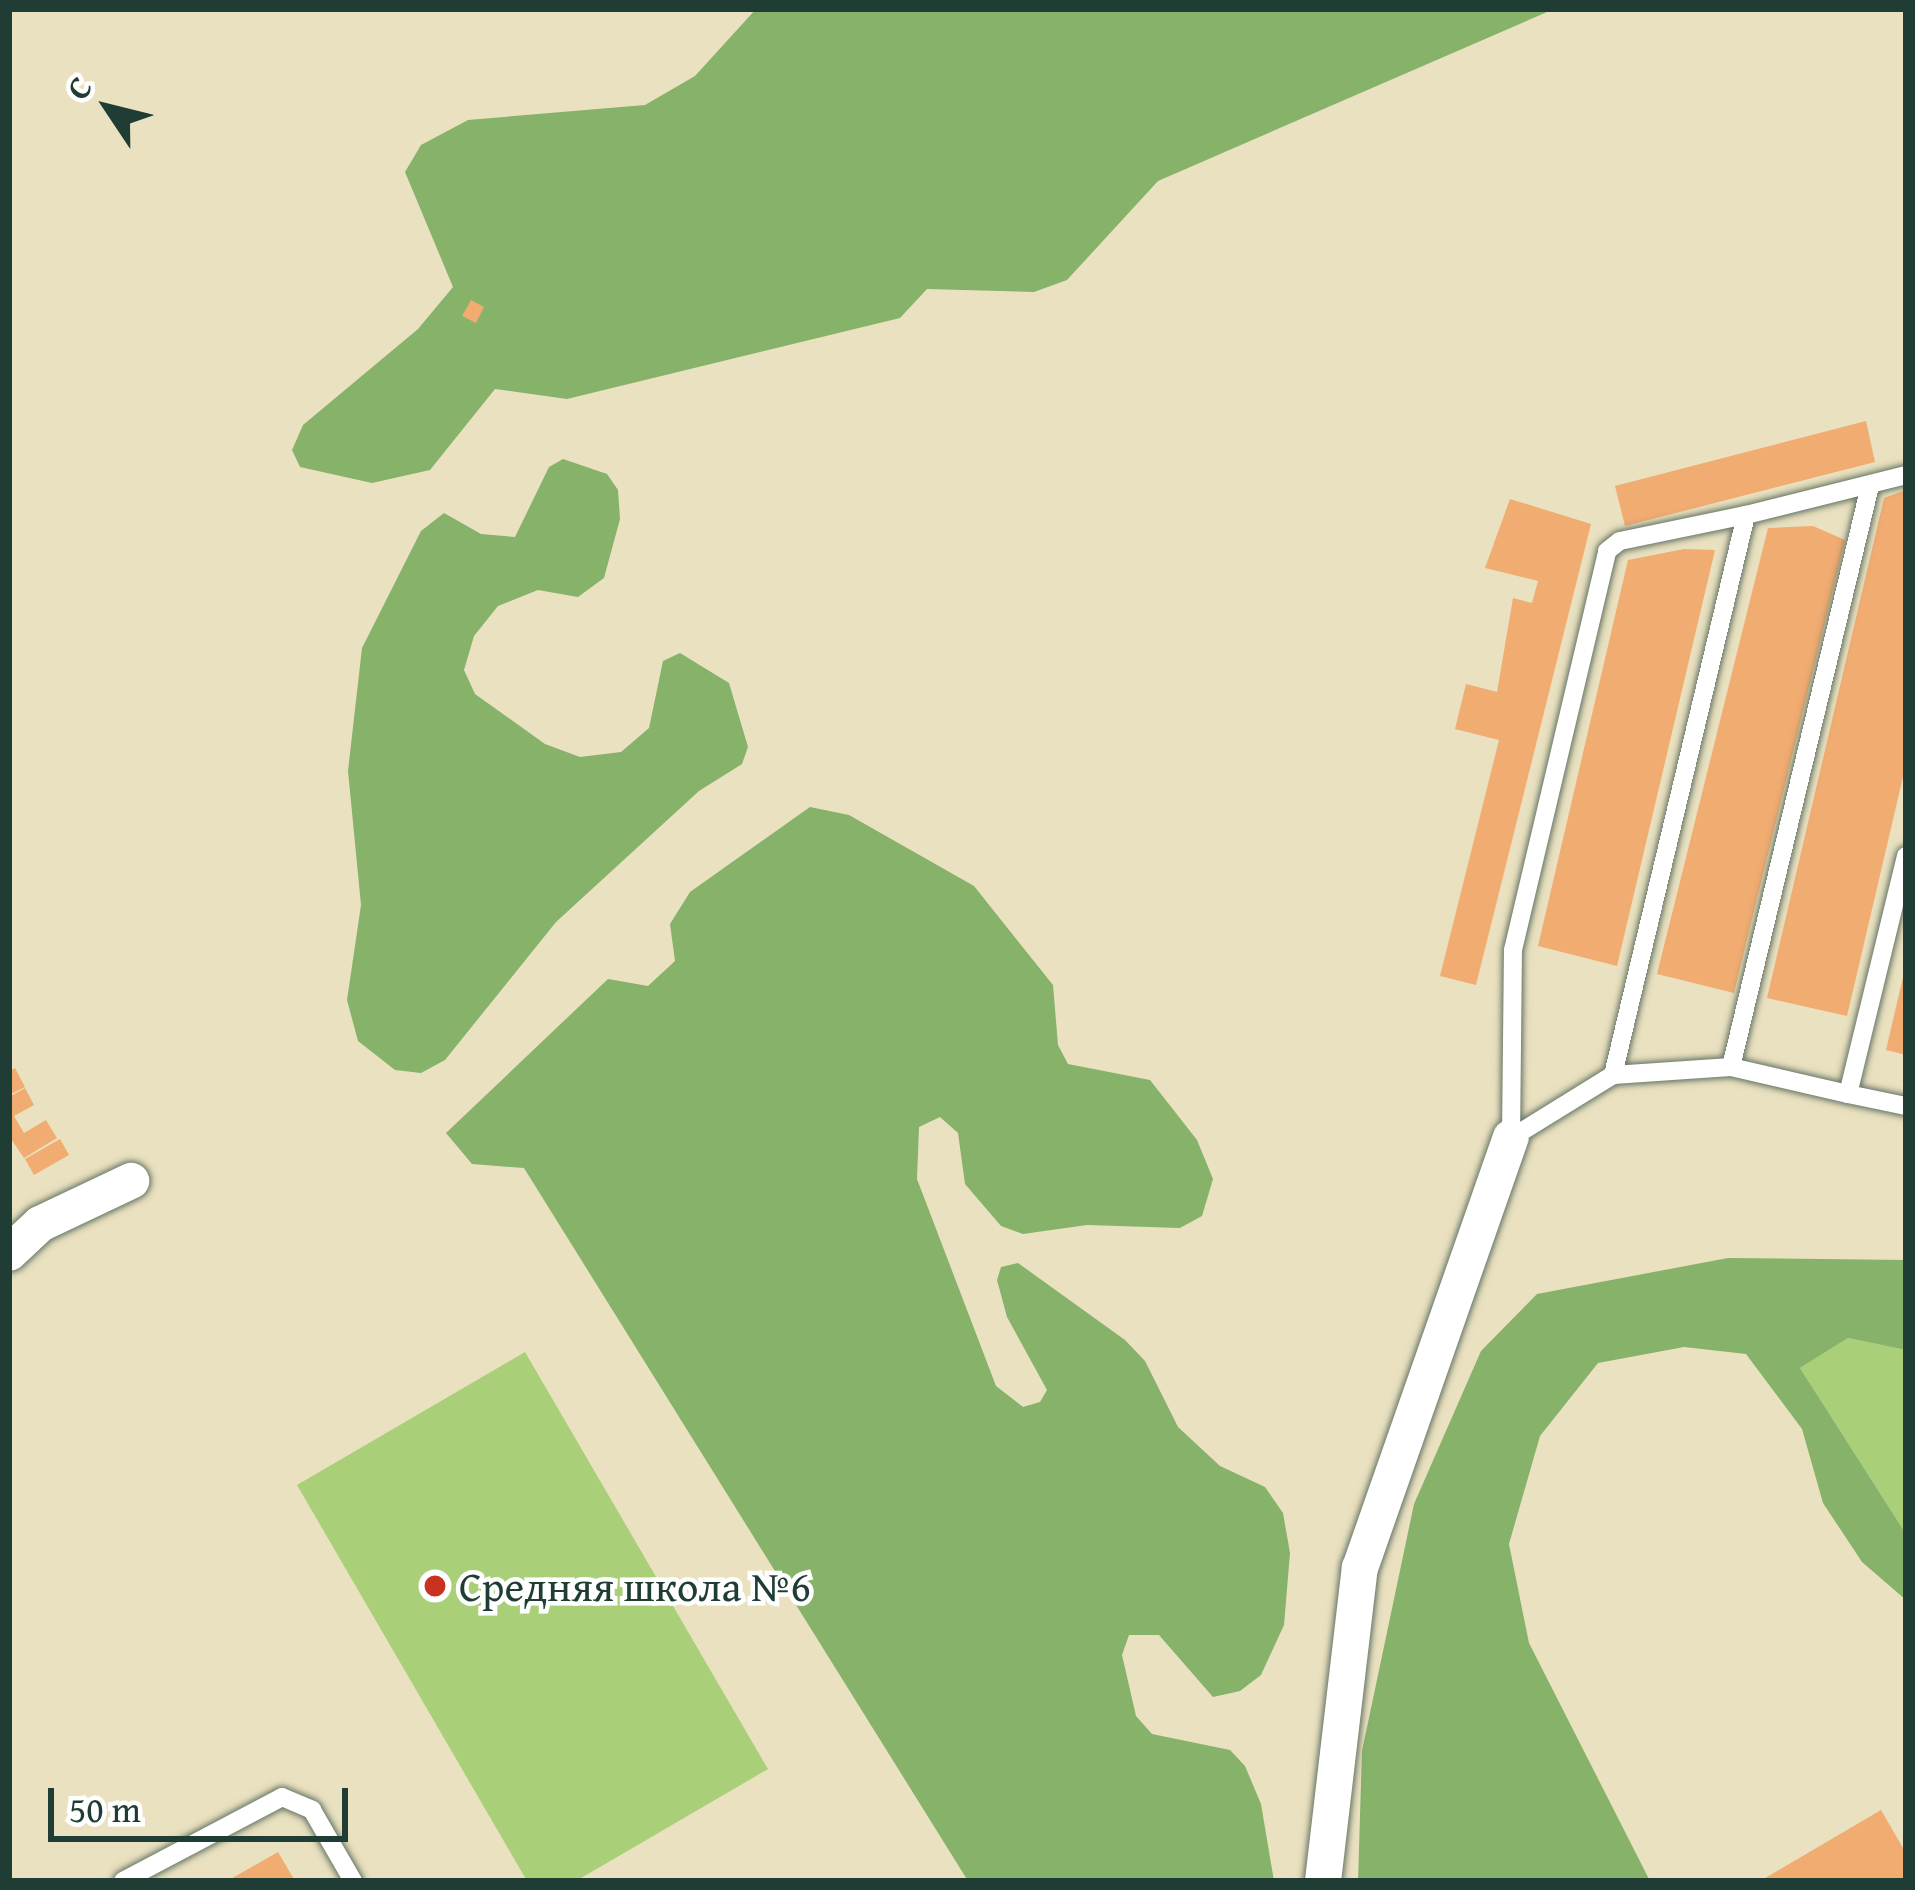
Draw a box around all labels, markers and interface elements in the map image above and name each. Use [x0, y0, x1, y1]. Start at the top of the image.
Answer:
north arrow [48, 48, 168, 168]
text: С [53, 66, 104, 109]
place label: Средняя школа №6 [459, 1561, 811, 1611]
marker: Средняя школа №6 [422, 1573, 448, 1599]
scale bar [54, 1764, 354, 1838]
text: 50 m [69, 1782, 141, 1835]

